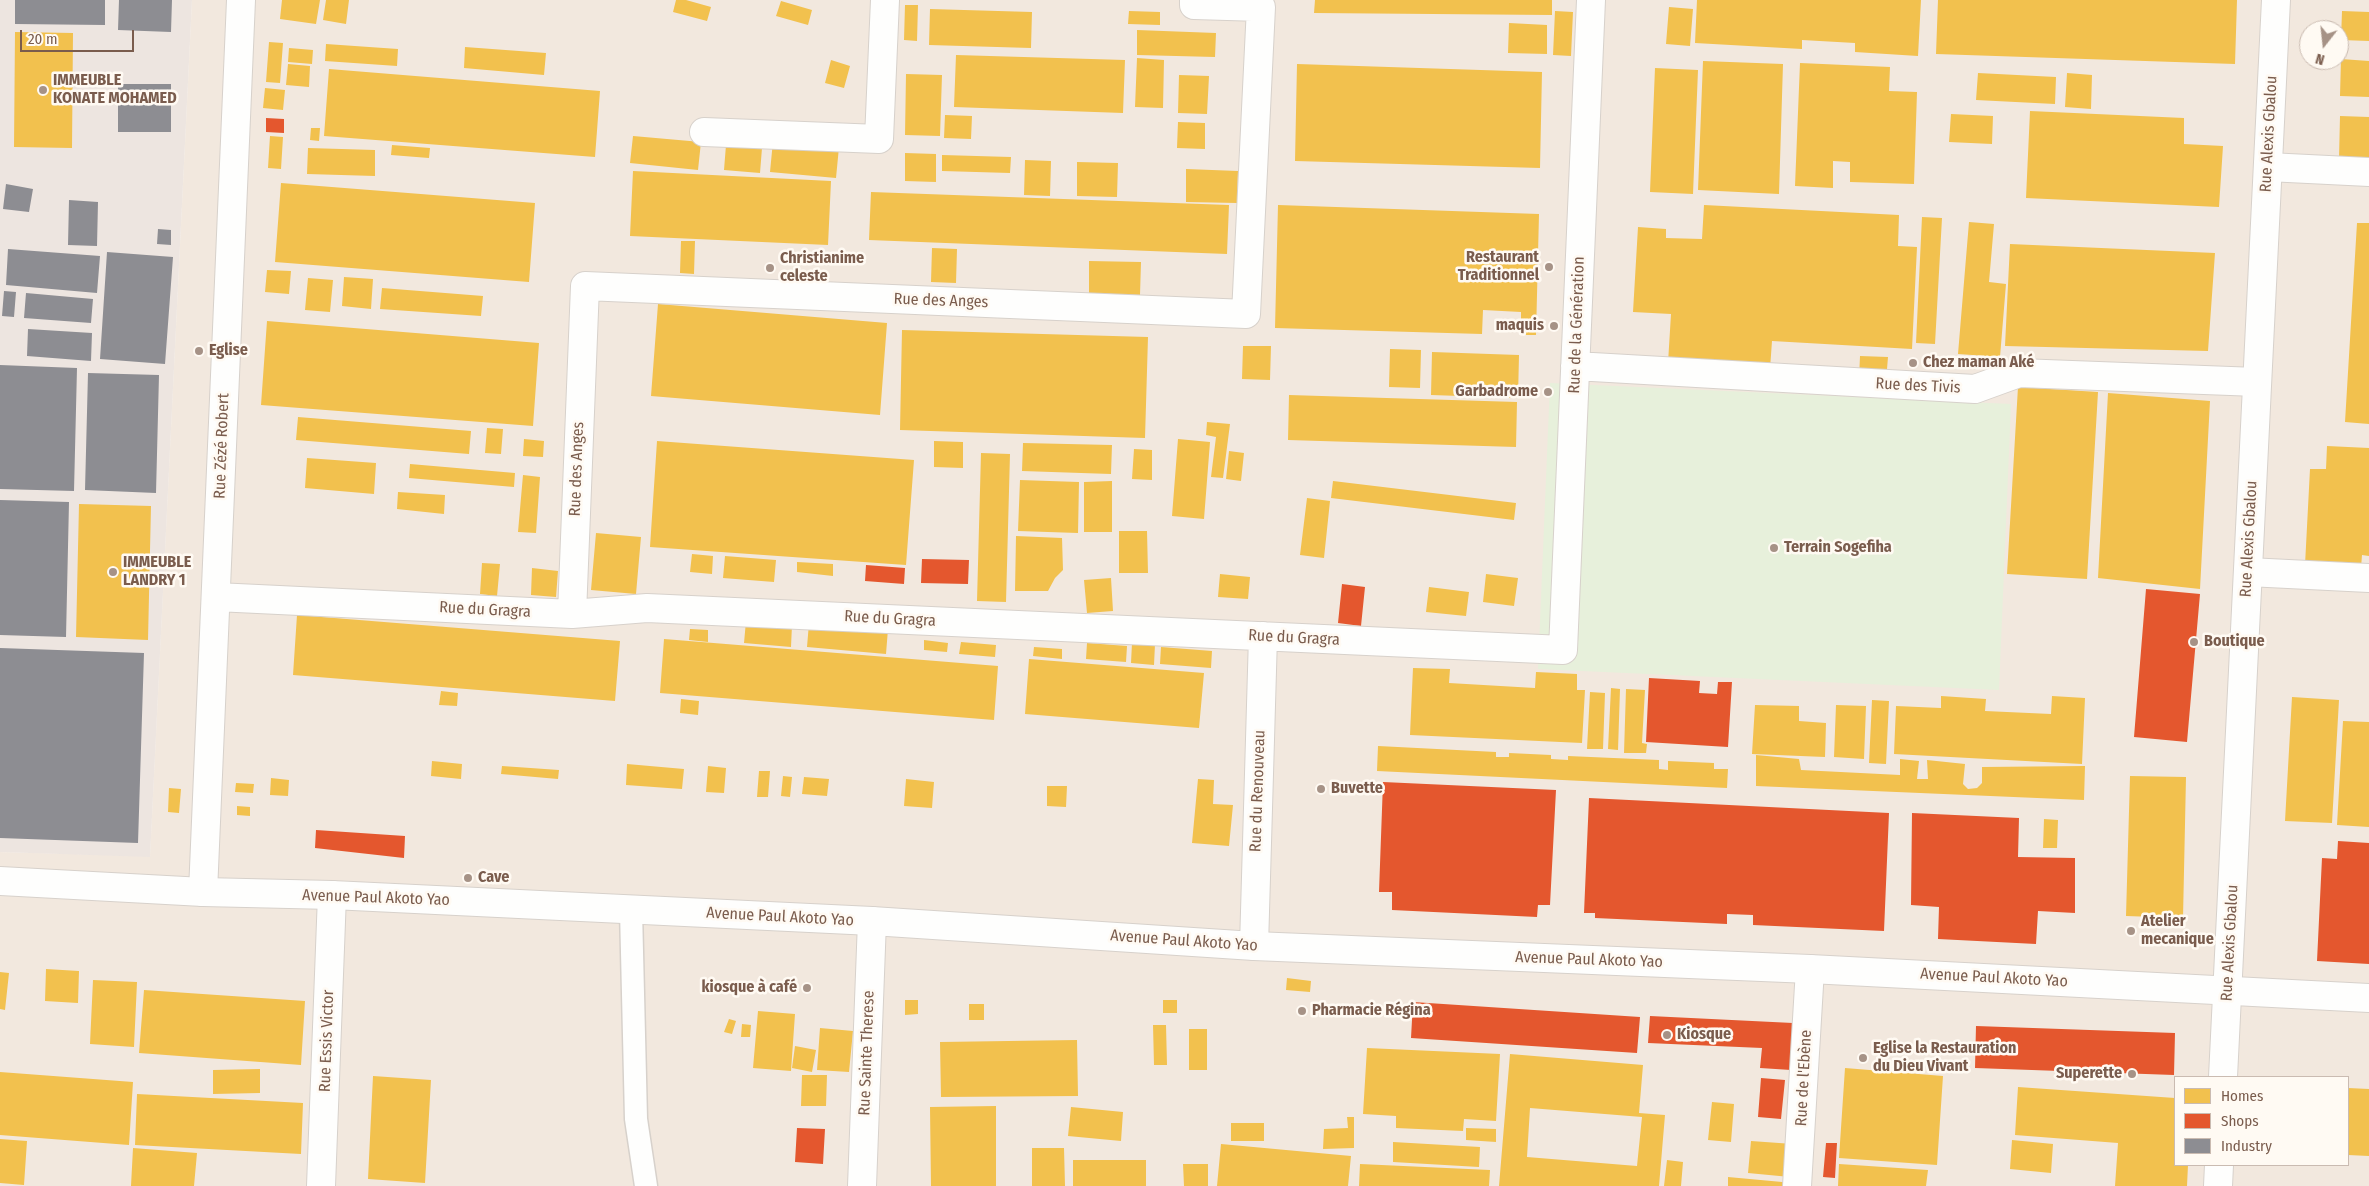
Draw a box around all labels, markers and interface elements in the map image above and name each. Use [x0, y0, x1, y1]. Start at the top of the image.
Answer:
scale bar [22, 20, 136, 52]
north arrow [2299, 20, 2349, 70]
text: 20 m [28, 30, 58, 48]
text: N [2314, 50, 2326, 68]
place label: IMMEUBLE KONATE MOHAMED [53, 71, 177, 109]
street label: Rue Alexis Gbalou [2256, 75, 2282, 193]
marker: IMMEUBLE KONATE MOHAMED [37, 84, 49, 96]
place label: Restaurant Traditionnel [1458, 248, 1539, 286]
place label: Christianime celeste [780, 249, 864, 287]
street label: Rue de la Génération [1565, 256, 1589, 394]
marker: Restaurant Traditionnel [1543, 261, 1555, 273]
marker: Christianime celeste [764, 262, 776, 274]
street label: Rue des Anges [893, 290, 989, 312]
place label: maquis [1496, 316, 1544, 336]
marker: maquis [1548, 320, 1560, 332]
place label: Eglise [209, 341, 248, 361]
marker: Eglise [193, 345, 205, 357]
place label: Chez maman Aké [1923, 353, 2034, 373]
marker: Chez maman Aké [1907, 357, 1919, 369]
street label: Rue des Tivis [1875, 374, 1961, 398]
place label: Garbadrome [1455, 382, 1538, 402]
marker: Garbadrome [1542, 386, 1554, 398]
street label: Rue Zézé Robert [211, 393, 233, 499]
street label: Rue des Anges [566, 421, 588, 517]
street label: Rue Alexis Gbalou [2236, 480, 2262, 598]
place label: Terrain Sogefiha [1784, 538, 1892, 558]
marker: Terrain Sogefiha [1768, 542, 1780, 554]
place label: IMMEUBLE LANDRY 1 [123, 553, 191, 591]
marker: IMMEUBLE LANDRY 1 [107, 566, 119, 578]
street label: Rue du Gragra [439, 598, 531, 622]
street label: Rue du Gragra [844, 607, 936, 631]
street label: Rue du Gragra [1248, 626, 1340, 650]
place label: Boutique [2204, 632, 2265, 652]
marker: Boutique [2188, 636, 2200, 648]
street label: Rue du Renouveau [1246, 730, 1270, 852]
place label: Buvette [1331, 779, 1383, 799]
marker: Buvette [1315, 783, 1327, 795]
place label: Cave [478, 868, 509, 888]
marker: Cave [462, 872, 474, 884]
street label: Rue Alexis Gbalou [2217, 884, 2243, 1002]
street label: Avenue Paul Akoto Yao [302, 886, 450, 910]
street label: Avenue Paul Akoto Yao [706, 904, 854, 930]
place label: Atelier mecanique [2141, 912, 2214, 950]
marker: Atelier mecanique [2125, 925, 2137, 937]
street label: Avenue Paul Akoto Yao [1110, 926, 1258, 956]
street label: Avenue Paul Akoto Yao [1515, 948, 1663, 972]
street label: Avenue Paul Akoto Yao [1920, 965, 2068, 991]
place label: kiosque à café [701, 978, 797, 998]
marker: kiosque à café [801, 982, 813, 994]
street label: Rue Essis Victor [316, 990, 338, 1092]
street label: Rue Sainte Therese [855, 990, 879, 1116]
place label: Pharmacie Régina [1312, 1001, 1431, 1021]
marker: Pharmacie Régina [1296, 1005, 1308, 1017]
place label: Kiosque [1677, 1025, 1731, 1045]
marker: Kiosque [1661, 1029, 1673, 1041]
street label: Rue de l'Ebène [1792, 1029, 1816, 1127]
place label: Eglise la Restauration du Dieu Vivant [1873, 1039, 2016, 1077]
marker: Eglise la Restauration du Dieu Vivant [1857, 1052, 1869, 1064]
place label: Superette [2056, 1064, 2122, 1084]
marker: Superette [2126, 1068, 2138, 1080]
legend [2174, 1076, 2349, 1166]
text: Homes [2221, 1087, 2263, 1105]
text: Shops [2221, 1112, 2259, 1130]
text: Industry [2221, 1137, 2272, 1155]

